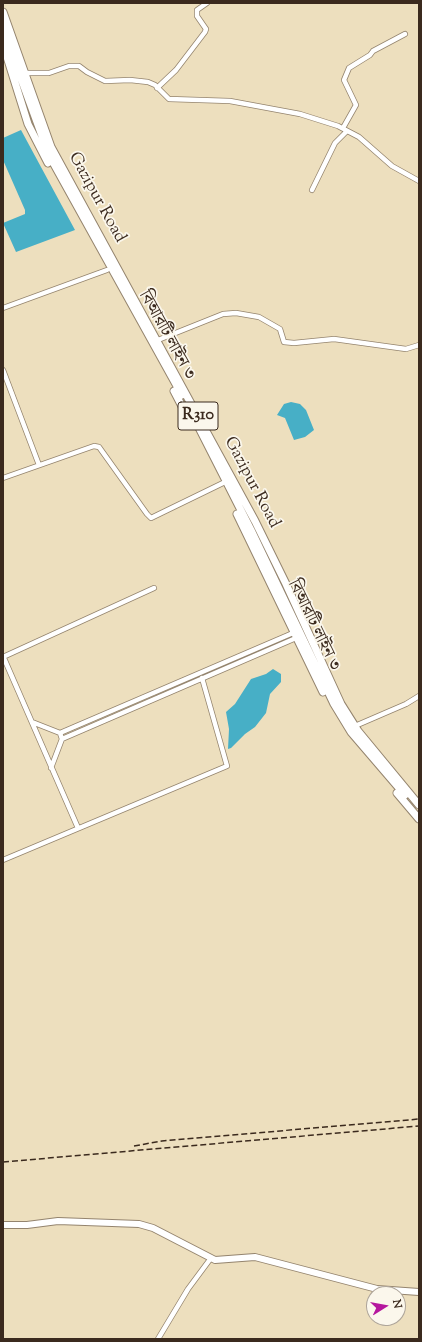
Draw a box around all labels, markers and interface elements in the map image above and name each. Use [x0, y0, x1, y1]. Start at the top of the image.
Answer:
street label: Gazipur Road [63, 149, 129, 247]
street label: বিআরটি লাইন ৩ [133, 288, 199, 384]
road number: R310 [178, 402, 218, 430]
street label: Gazipur Road [218, 434, 284, 532]
street label: বিআরটি লাইন ৩ [282, 577, 344, 675]
north arrow [366, 1286, 406, 1326]
text: N [388, 1298, 405, 1310]

